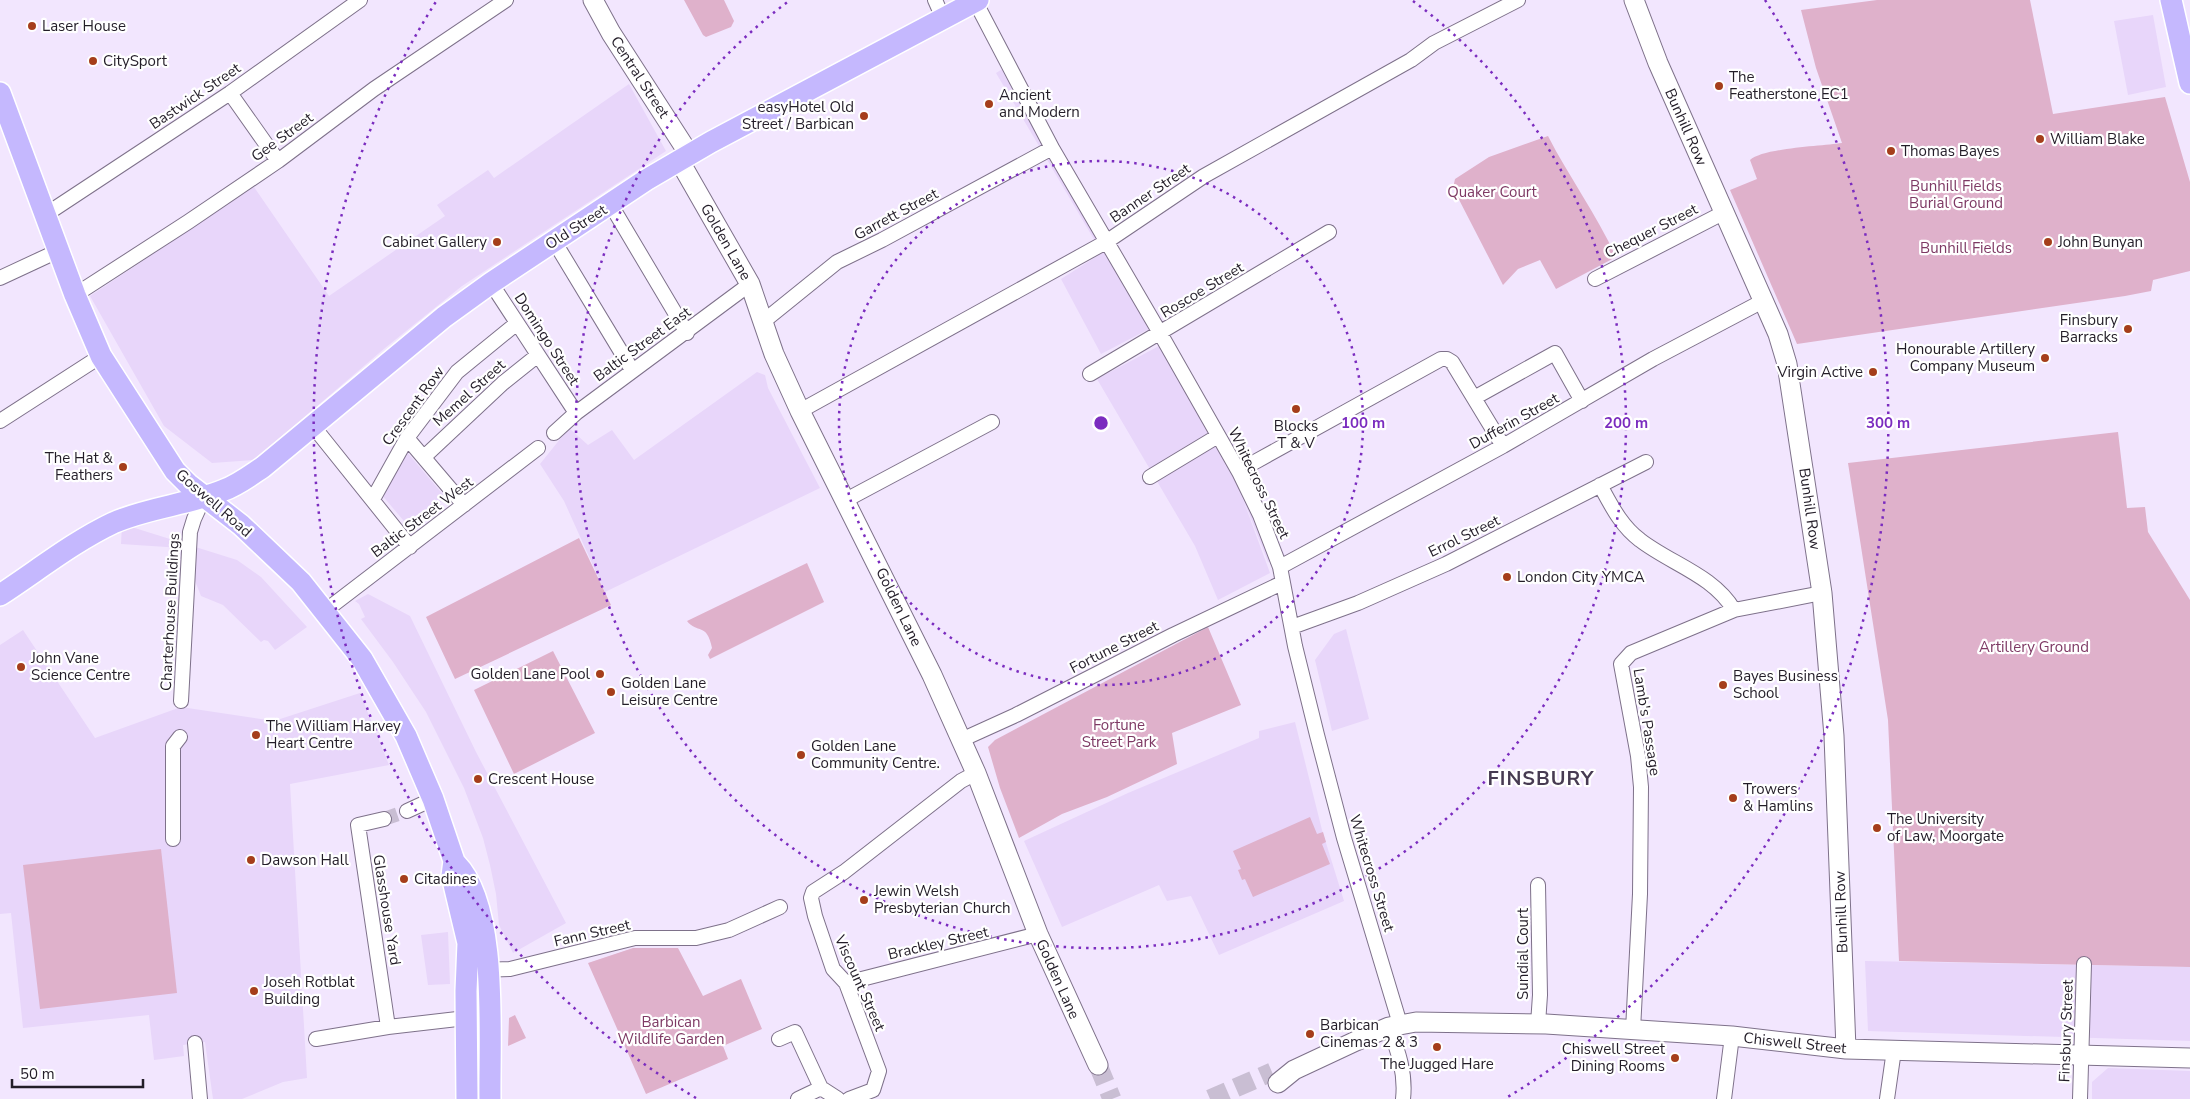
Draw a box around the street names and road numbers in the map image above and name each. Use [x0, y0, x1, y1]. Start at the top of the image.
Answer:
street label: Central Street [606, 32, 674, 122]
street label: Bastwick Street [146, 58, 245, 134]
street label: Bunhill Row [1660, 85, 1712, 169]
street label: Gee Street [247, 107, 317, 166]
street label: Banner Street [1106, 158, 1195, 227]
street label: Garrett Street [850, 183, 942, 245]
street label: Old Street [541, 199, 611, 254]
street label: Chequer Street [1601, 199, 1702, 263]
street label: Golden Lane [696, 200, 756, 284]
street label: Roscoe Street [1157, 257, 1248, 323]
street label: Domingo Street [510, 289, 585, 390]
street label: Baltic Street East [589, 301, 695, 386]
street label: Memel Street [429, 355, 510, 431]
street label: Crescent Row [377, 362, 449, 450]
street label: Dufferin Street [1466, 388, 1563, 454]
street label: Whitecross Street [1223, 424, 1295, 543]
street label: Goswell Road [172, 464, 256, 542]
street label: Bunhill Row [1794, 467, 1826, 552]
street label: Baltic Street West [367, 472, 478, 562]
street label: Errol Street [1425, 510, 1504, 562]
street label: Charterhouse Buildings [156, 532, 184, 692]
street label: Golden Lane [871, 564, 927, 650]
street label: Fortune Street [1066, 616, 1162, 678]
street label: Lamb's Passage [1629, 667, 1665, 777]
street label: Whitecross Street [1345, 812, 1400, 935]
street label: Glasshouse Yard [368, 853, 406, 967]
street label: Bunhill Row [1830, 870, 1852, 954]
street label: Sundial Court [1513, 907, 1533, 1000]
street label: Fann Street [552, 914, 633, 951]
street label: Brackley Street [886, 922, 991, 964]
street label: Viscount Street [829, 931, 890, 1035]
street label: Golden Lane [1032, 936, 1084, 1022]
street label: Finsbury Street [2054, 978, 2078, 1083]
street label: Chiswell Street [1743, 1028, 1848, 1058]

